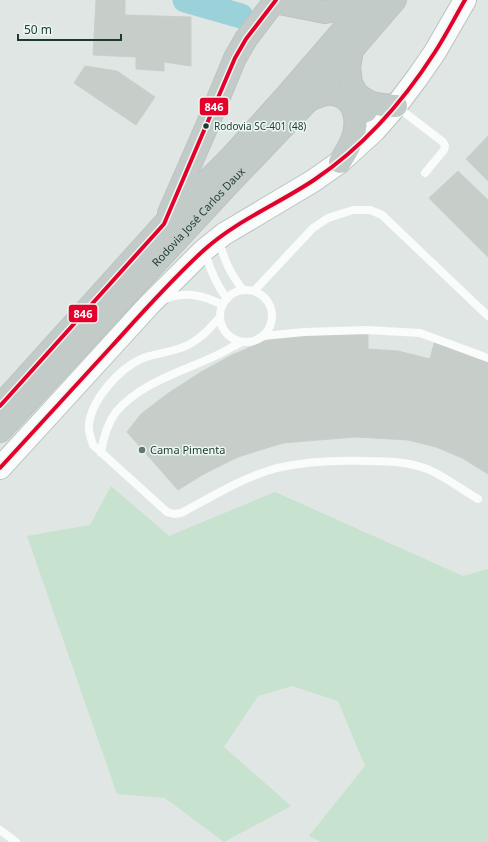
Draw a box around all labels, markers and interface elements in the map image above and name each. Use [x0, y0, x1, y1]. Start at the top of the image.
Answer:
scale bar [18, 16, 121, 42]
text: 50 m [24, 21, 52, 38]
line badge: 846 [199, 97, 229, 116]
text: 846 [205, 99, 223, 114]
place label: Rodovia SC-401 (48) [214, 119, 306, 133]
marker: Rodovia SC-401 (48) [201, 121, 211, 131]
street label: Rodovia José Carlos Daux [148, 164, 248, 269]
line badge: 846 [68, 304, 98, 323]
text: 846 [74, 306, 92, 321]
place label: Cama Pimenta [150, 442, 225, 457]
marker: Cama Pimenta [137, 445, 147, 455]

